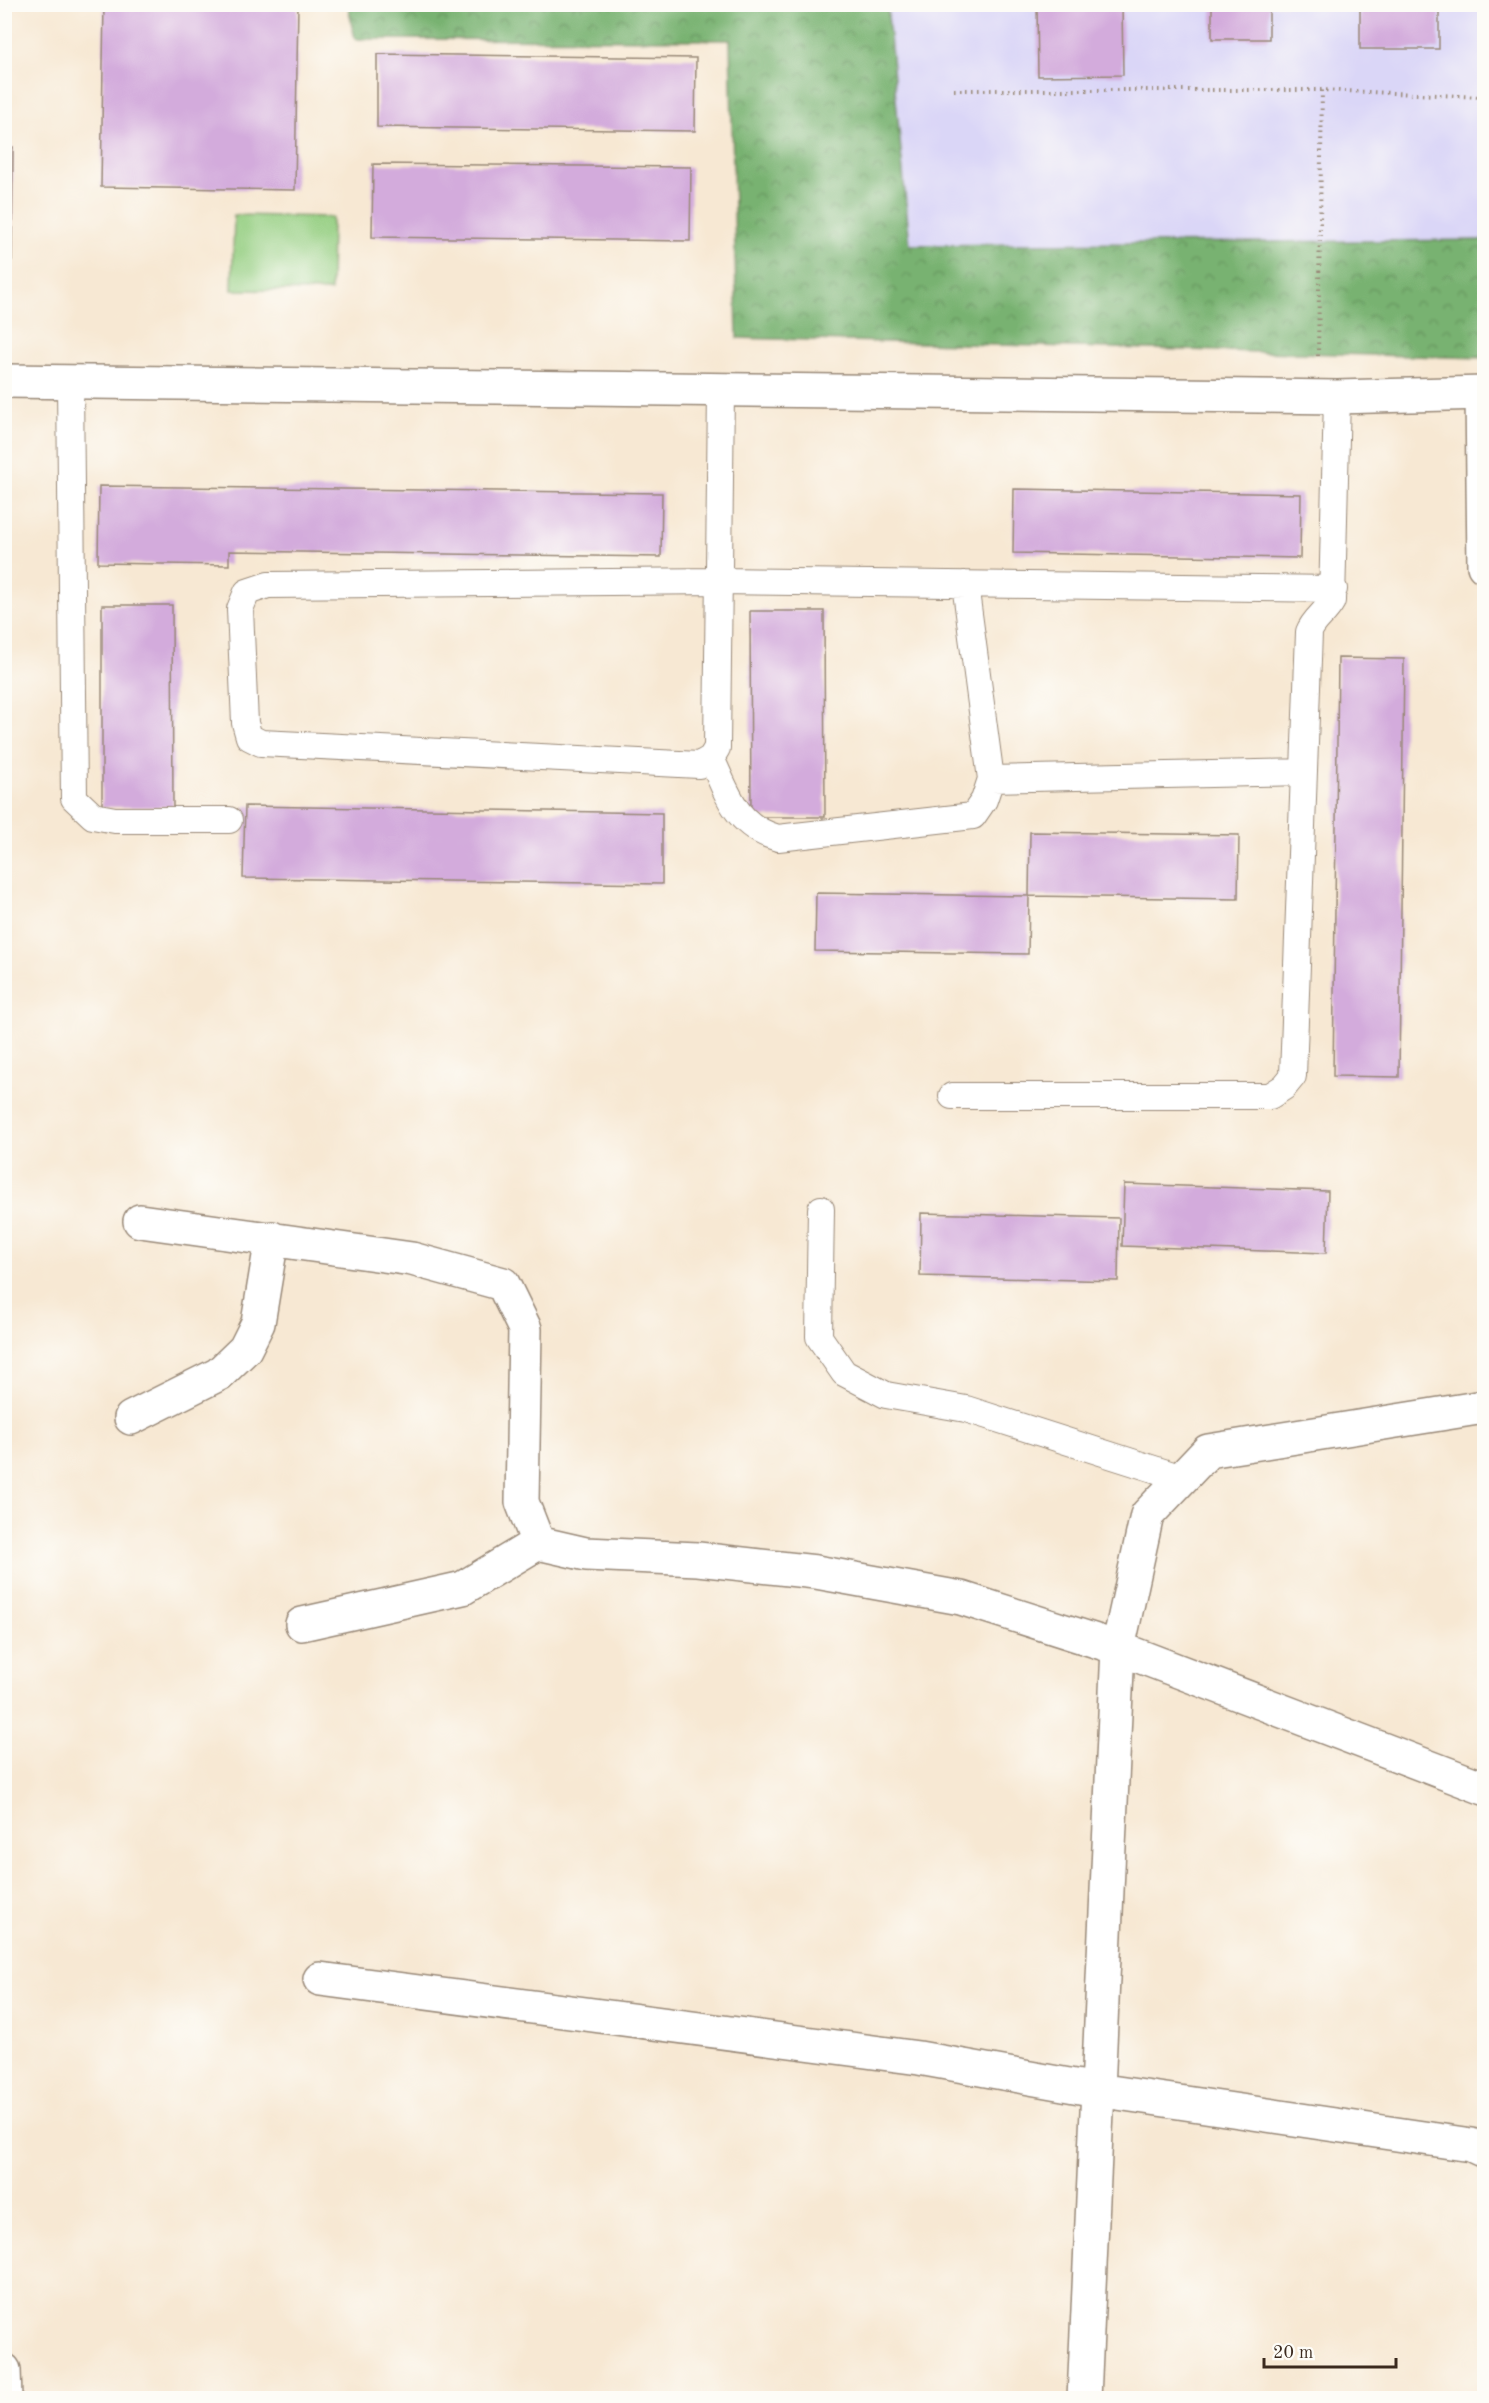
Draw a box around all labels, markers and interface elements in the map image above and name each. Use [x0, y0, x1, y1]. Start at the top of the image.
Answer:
scale bar [1264, 2331, 1396, 2369]
text: 20 m [1273, 2344, 1313, 2362]

